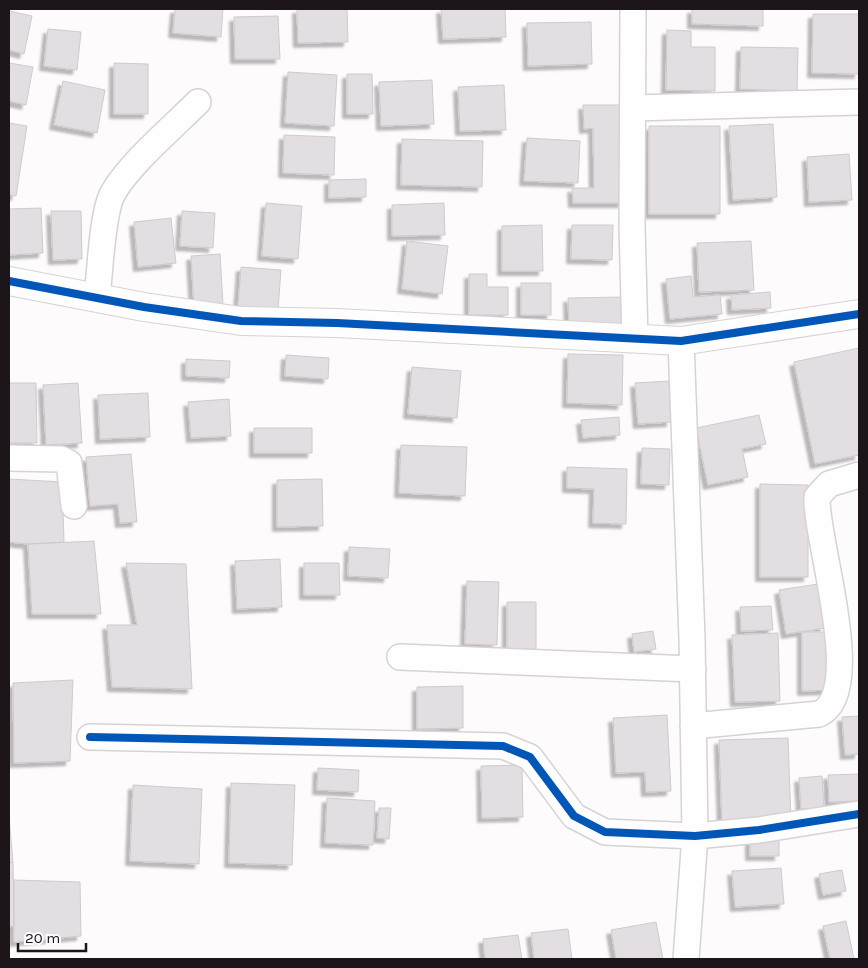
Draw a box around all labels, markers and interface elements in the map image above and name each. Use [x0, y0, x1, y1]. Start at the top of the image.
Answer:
scale bar [18, 920, 85, 952]
text: 20 m [25, 929, 60, 947]

